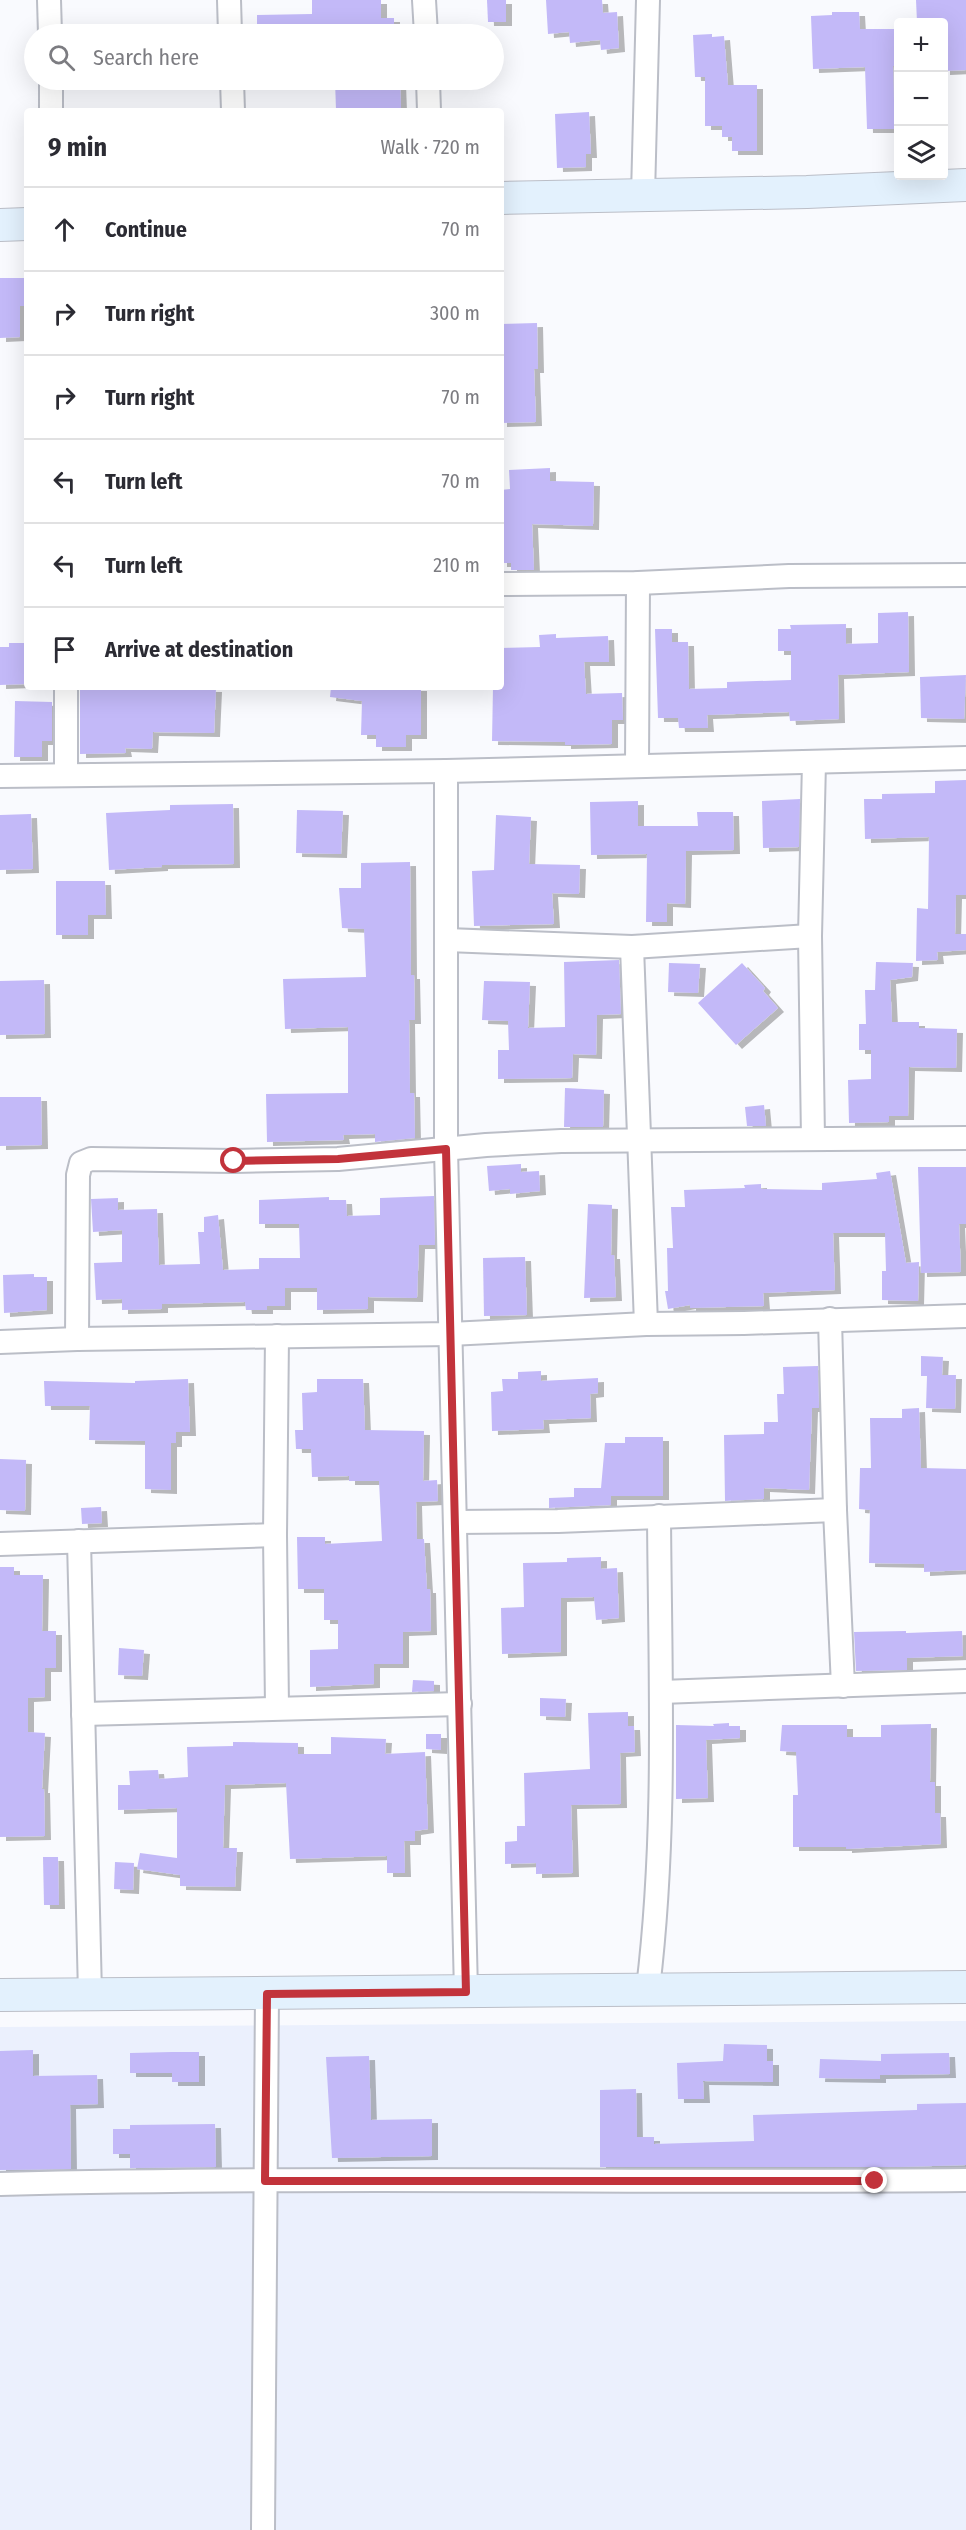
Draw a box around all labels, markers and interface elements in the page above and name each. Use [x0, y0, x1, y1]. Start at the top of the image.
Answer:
map controls [894, 18, 948, 180]
button: + [894, 18, 948, 72]
search box [24, 24, 504, 90]
icon: search [45, 41, 78, 74]
text: Search here [93, 44, 199, 71]
button: − [894, 72, 948, 126]
button: layers [894, 126, 948, 180]
text: 9 min [48, 132, 107, 163]
text: Walk · 720 m [381, 135, 480, 159]
icon: ahead [48, 213, 81, 246]
text: Continue [105, 216, 187, 243]
text: 70 m [442, 217, 480, 241]
icon: right [48, 297, 81, 330]
text: Turn right [105, 300, 194, 327]
text: 300 m [430, 301, 480, 325]
icon: right [48, 381, 81, 414]
text: Turn right [105, 384, 194, 411]
text: 70 m [442, 385, 480, 409]
icon: left [48, 465, 81, 498]
text: Turn left [105, 468, 183, 495]
text: 70 m [442, 469, 480, 493]
icon: left [48, 549, 81, 582]
text: Turn left [105, 552, 183, 579]
text: 210 m [433, 553, 480, 577]
icon: arrive [48, 633, 81, 666]
text: Arrive at destination [105, 636, 293, 663]
route start [220, 1147, 246, 1173]
route end [861, 2167, 887, 2193]

